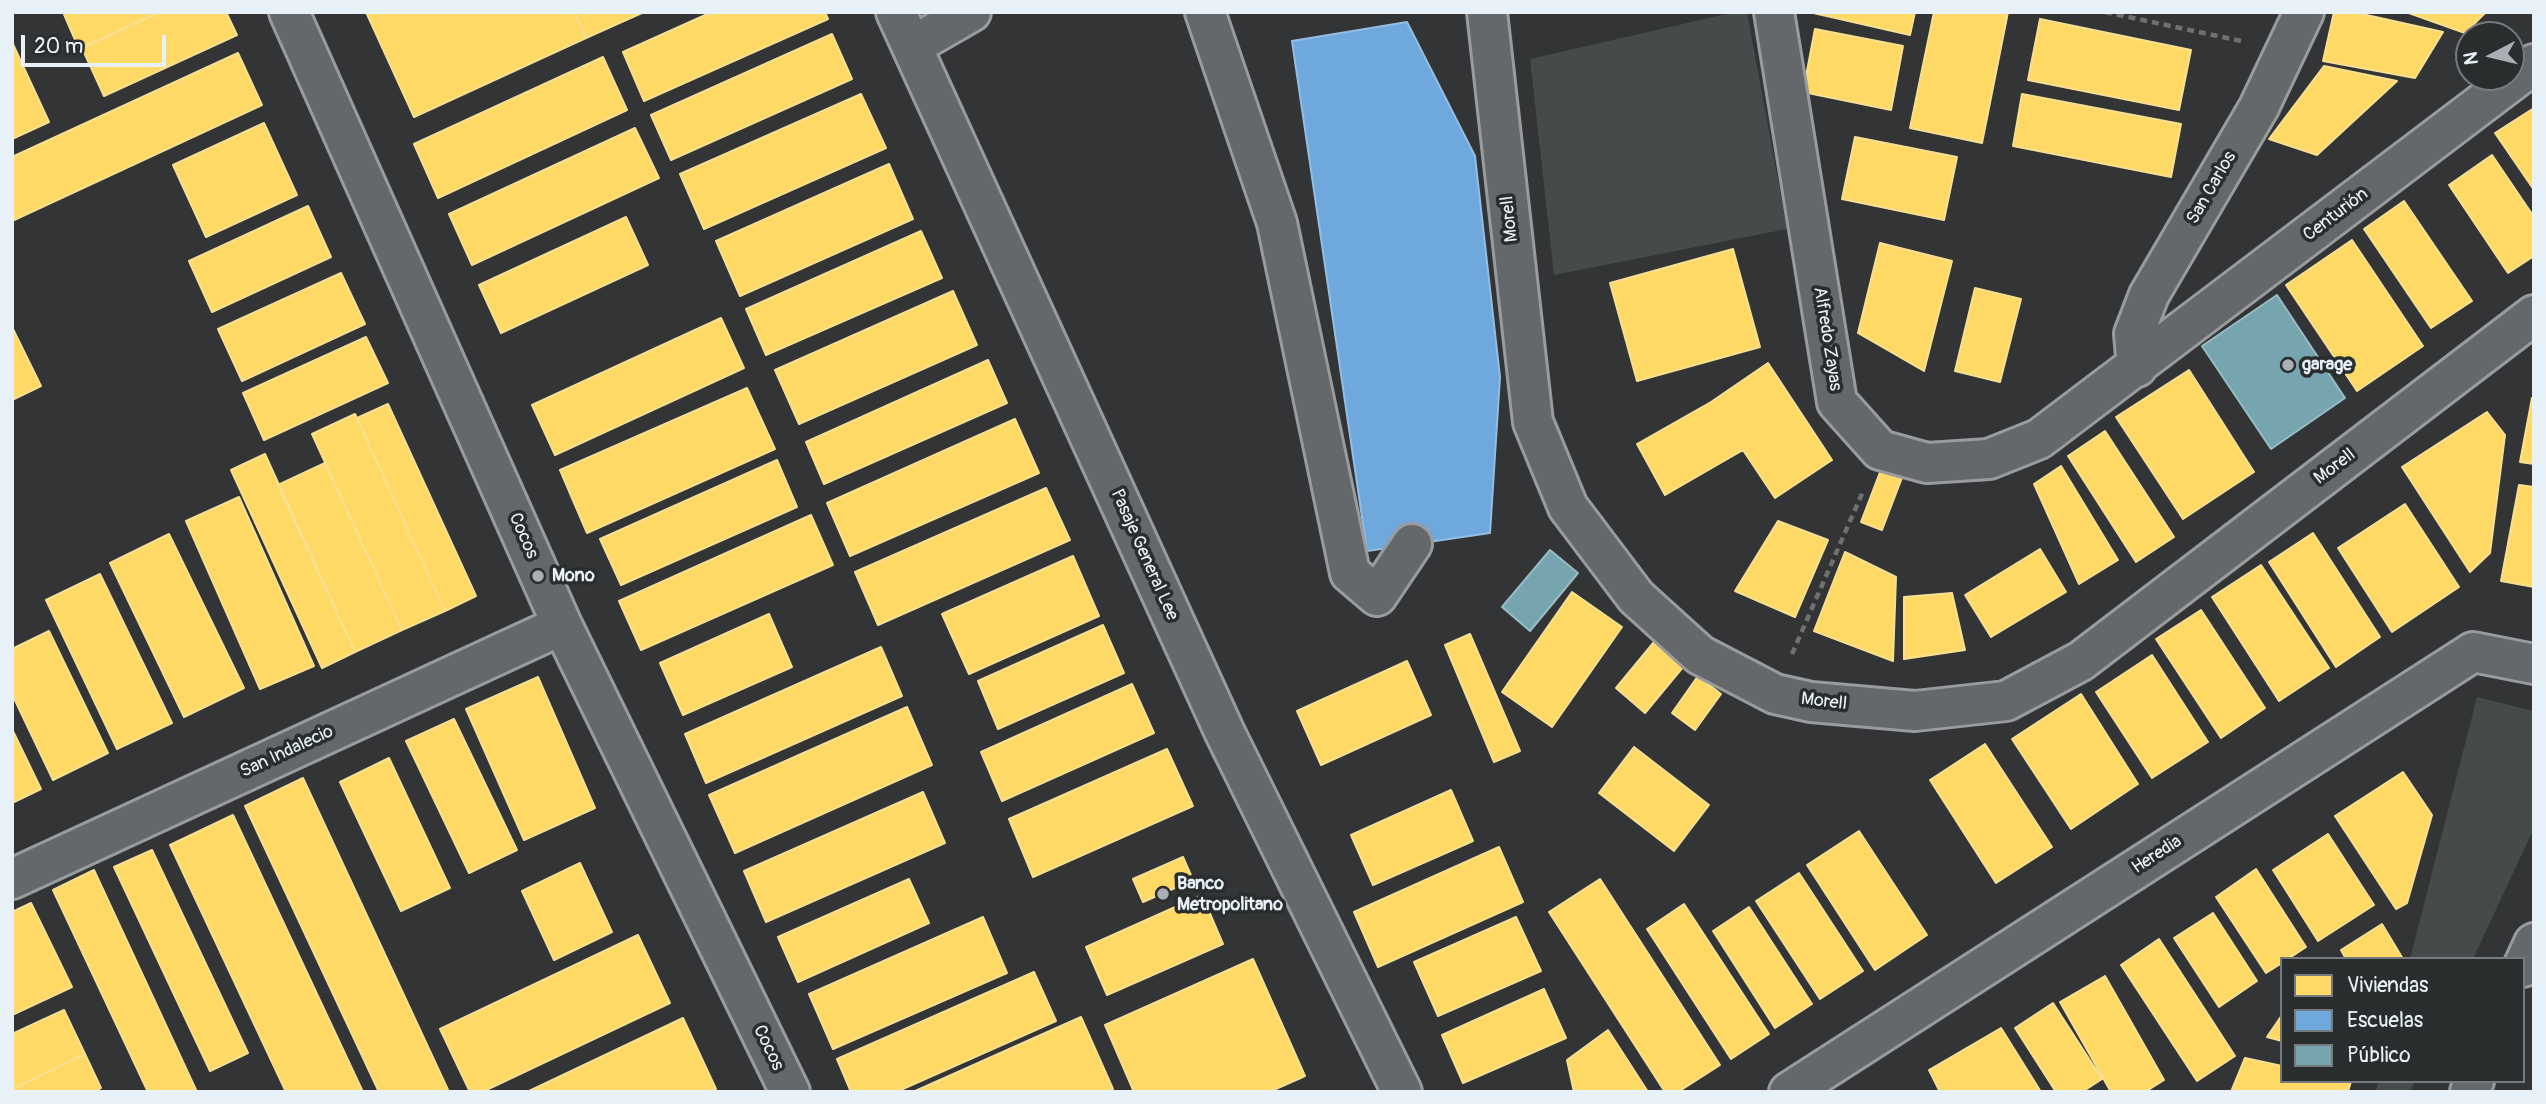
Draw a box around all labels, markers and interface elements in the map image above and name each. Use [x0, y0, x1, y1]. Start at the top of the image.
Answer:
scale bar [24, 21, 170, 65]
north arrow [2455, 21, 2525, 91]
text: 20 m [34, 33, 83, 60]
text: N [2458, 50, 2484, 66]
street label: San Carlos [2183, 148, 2241, 228]
street label: Centurión [2299, 184, 2373, 246]
street label: Morell [1497, 195, 1523, 243]
street label: Alfredo Zayas [1808, 285, 1846, 393]
place label: garage [2302, 354, 2352, 376]
marker: garage [2280, 357, 2296, 373]
street label: Morell [2310, 444, 2360, 490]
street label: Pasaje General Lee [1105, 486, 1183, 624]
street label: Cocos [503, 510, 543, 562]
place label: Mono [552, 565, 595, 587]
marker: Mono [530, 568, 546, 584]
street label: Morell [1800, 688, 1848, 716]
street label: San Indalecio [237, 721, 337, 783]
street label: Heredia [2128, 831, 2186, 879]
place label: Banco Metropolitano [1177, 873, 1283, 916]
marker: Banco Metropolitano [1155, 886, 1171, 902]
legend [2280, 957, 2525, 1083]
text: Viviendas [2347, 972, 2428, 999]
text: Escuelas [2347, 1007, 2423, 1034]
street label: Cocos [748, 1022, 788, 1074]
text: Público [2347, 1042, 2410, 1069]

